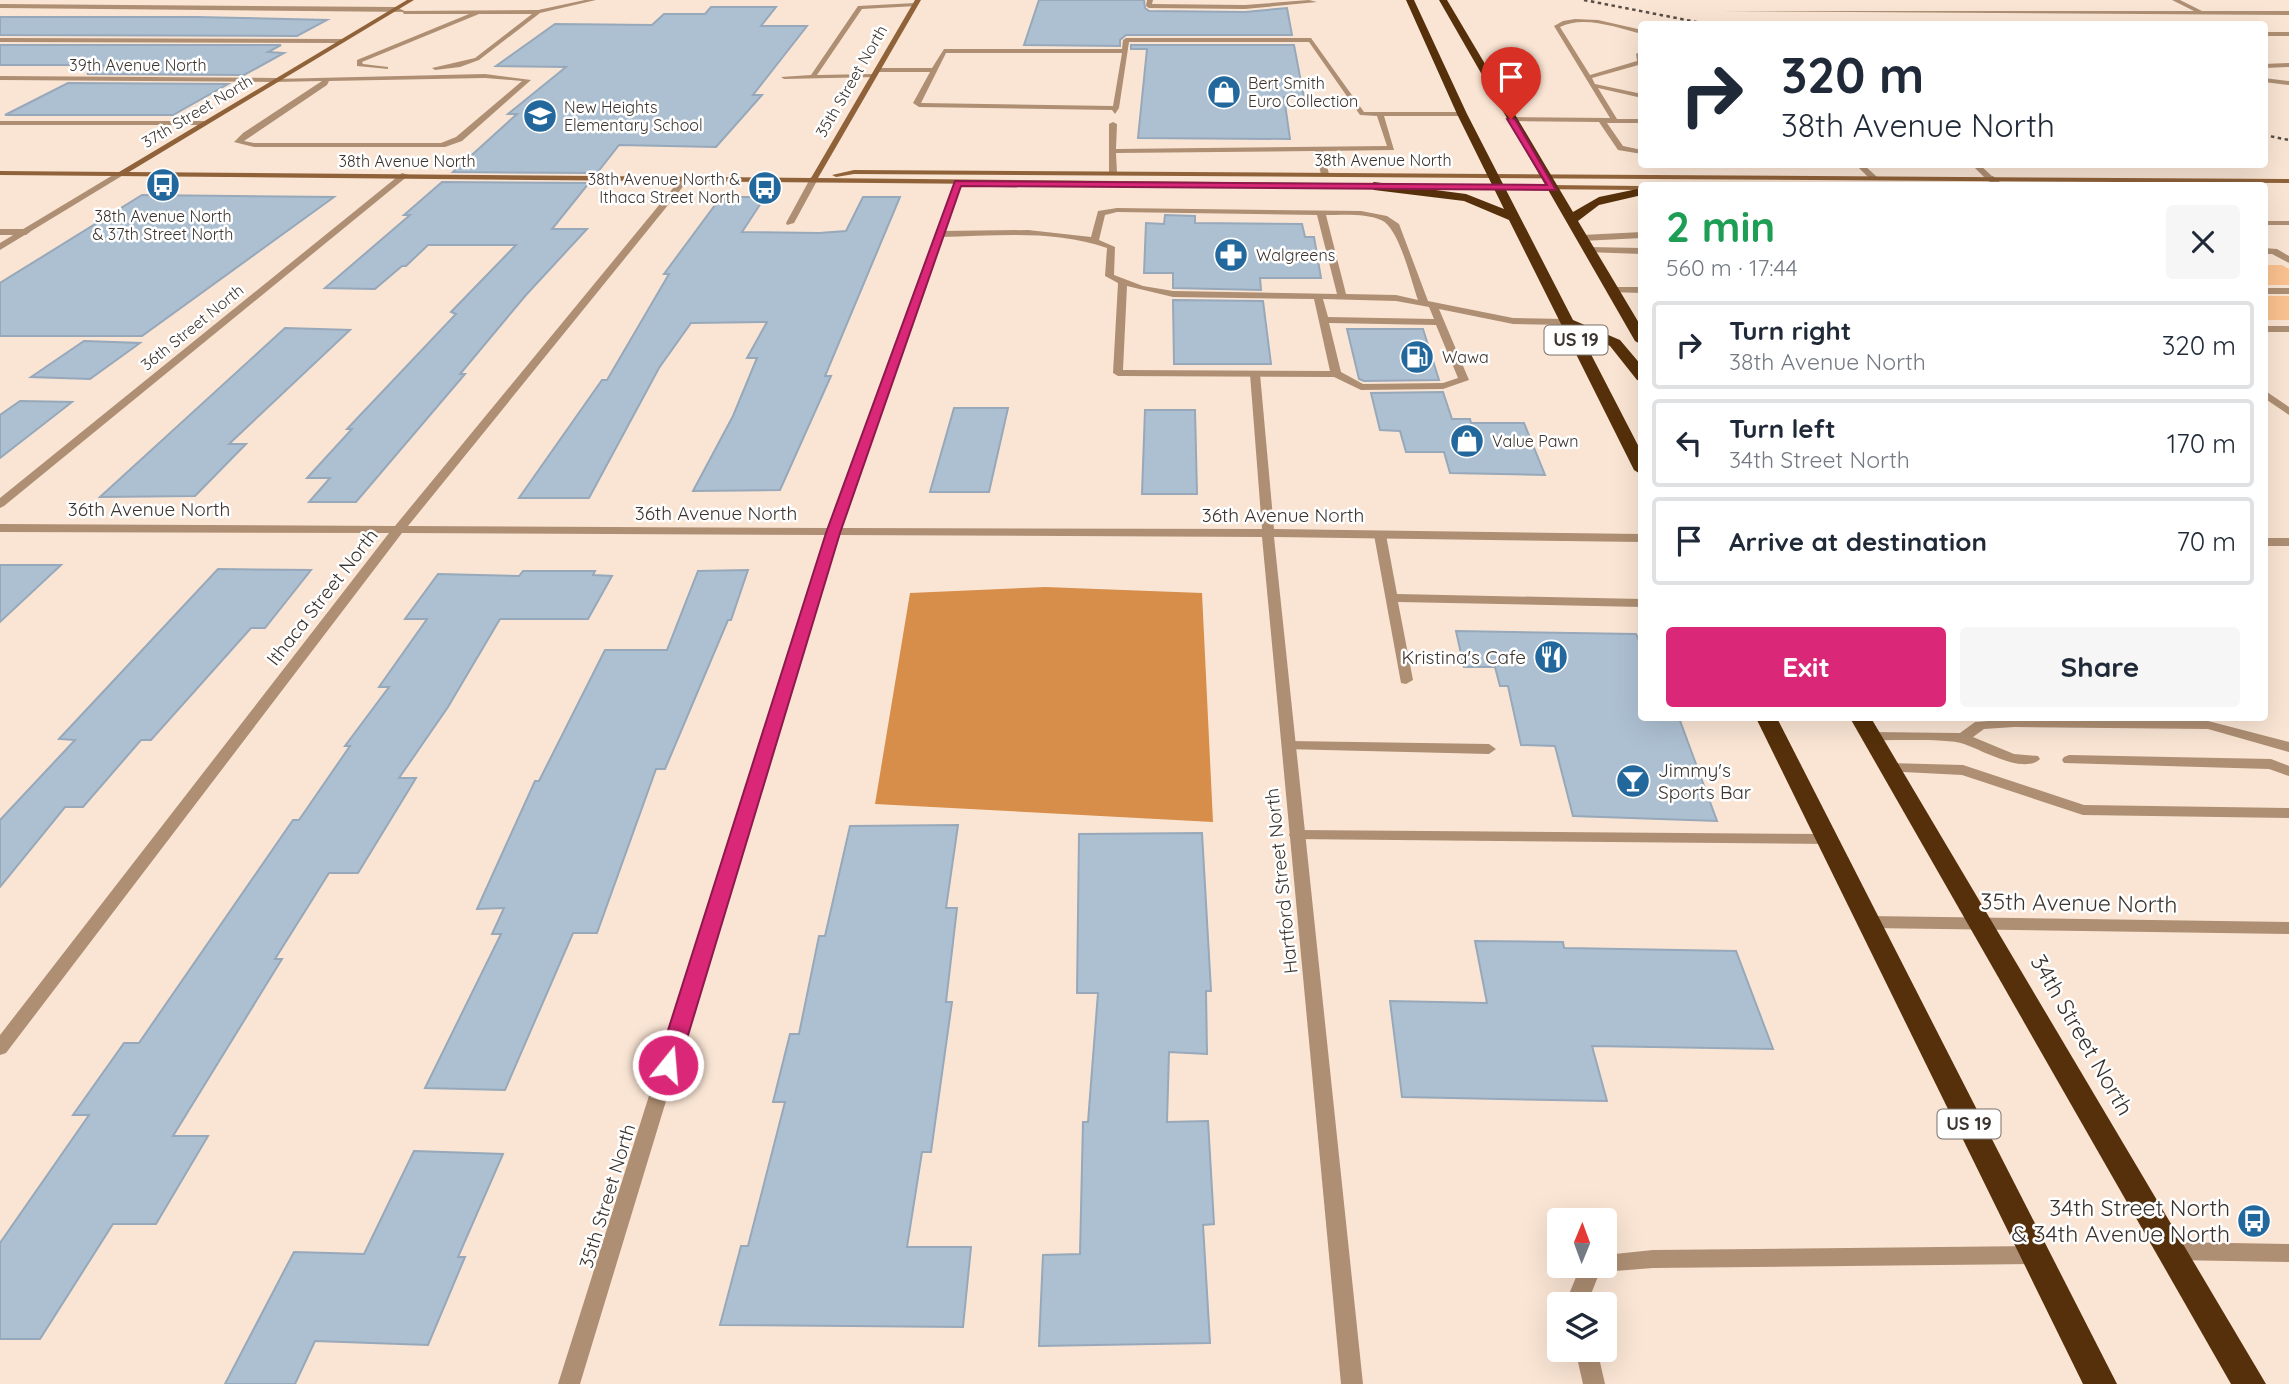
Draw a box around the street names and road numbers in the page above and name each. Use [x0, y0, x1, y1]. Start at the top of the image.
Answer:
street label: 35th Street North [811, 21, 891, 141]
street label: 39th Avenue North [69, 55, 207, 75]
street label: 37th Street North [138, 70, 256, 152]
street label: 38th Avenue North [1315, 150, 1451, 170]
street label: 38th Avenue North [339, 151, 475, 171]
street label: 36th Street North [137, 280, 247, 374]
road number: US 19 [1544, 326, 1608, 354]
street label: 36th Avenue North [68, 497, 230, 521]
street label: 36th Avenue North [635, 501, 797, 525]
street label: 36th Avenue North [1202, 503, 1364, 527]
street label: Ithaca Street North [261, 524, 383, 670]
street label: Hartford Street North [1259, 787, 1303, 975]
street label: 35th Avenue North [1980, 886, 2178, 919]
street label: 34th Street North [2025, 949, 2140, 1120]
road number: US 19 [1938, 1110, 2000, 1139]
street label: 35th Street North [574, 1121, 640, 1271]

